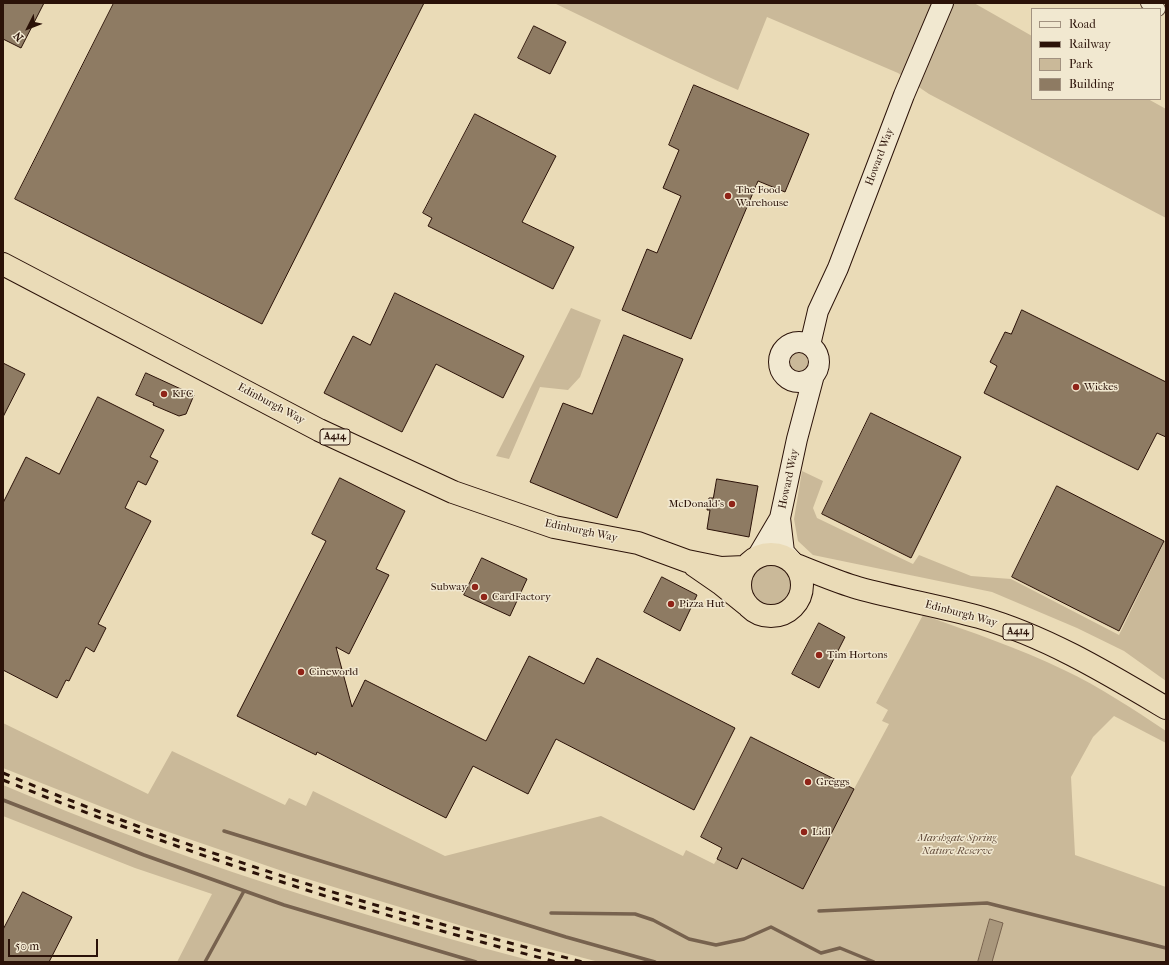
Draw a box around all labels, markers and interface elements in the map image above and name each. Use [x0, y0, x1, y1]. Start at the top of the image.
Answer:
north arrow [8, 8, 48, 48]
legend [1031, 8, 1161, 100]
text: Road [1069, 17, 1096, 31]
text: N [11, 29, 26, 44]
text: Railway [1069, 37, 1111, 51]
text: Park [1069, 57, 1093, 71]
text: Building [1069, 77, 1114, 91]
street label: Howard Way [863, 126, 897, 188]
place label: The Food Warehouse [736, 183, 788, 209]
marker: The Food Warehouse [723, 191, 733, 201]
place label: Wickes [1084, 380, 1118, 394]
street label: Edinburgh Way [235, 381, 307, 427]
marker: Wickes [1071, 382, 1081, 392]
place label: KFC [172, 387, 193, 401]
marker: KFC [159, 389, 169, 399]
road number: A414 [320, 429, 350, 445]
street label: Howard Way [776, 448, 802, 510]
place label: McDonald's [669, 497, 724, 511]
marker: McDonald's [727, 499, 737, 509]
street label: Edinburgh Way [543, 517, 619, 545]
place label: Subway [431, 580, 467, 594]
marker: Subway [470, 582, 480, 592]
place label: CardFactory [492, 590, 551, 604]
marker: CardFactory [479, 592, 489, 602]
place label: Pizza Hut [679, 597, 725, 611]
street label: Edinburgh Way [924, 598, 998, 630]
marker: Pizza Hut [666, 599, 676, 609]
road number: A414 [1003, 624, 1033, 640]
place label: Tim Hortons [827, 648, 888, 662]
marker: Tim Hortons [814, 650, 824, 660]
place label: Cineworld [309, 665, 358, 679]
marker: Cineworld [296, 667, 306, 677]
place label: Greggs [816, 775, 850, 789]
marker: Greggs [803, 777, 813, 787]
place label: Lidl [812, 825, 831, 839]
marker: Lidl [799, 827, 809, 837]
park label: Marshgate Spring Nature Reserve [917, 831, 997, 857]
scale bar [10, 931, 100, 957]
text: 50 m [15, 939, 39, 953]

